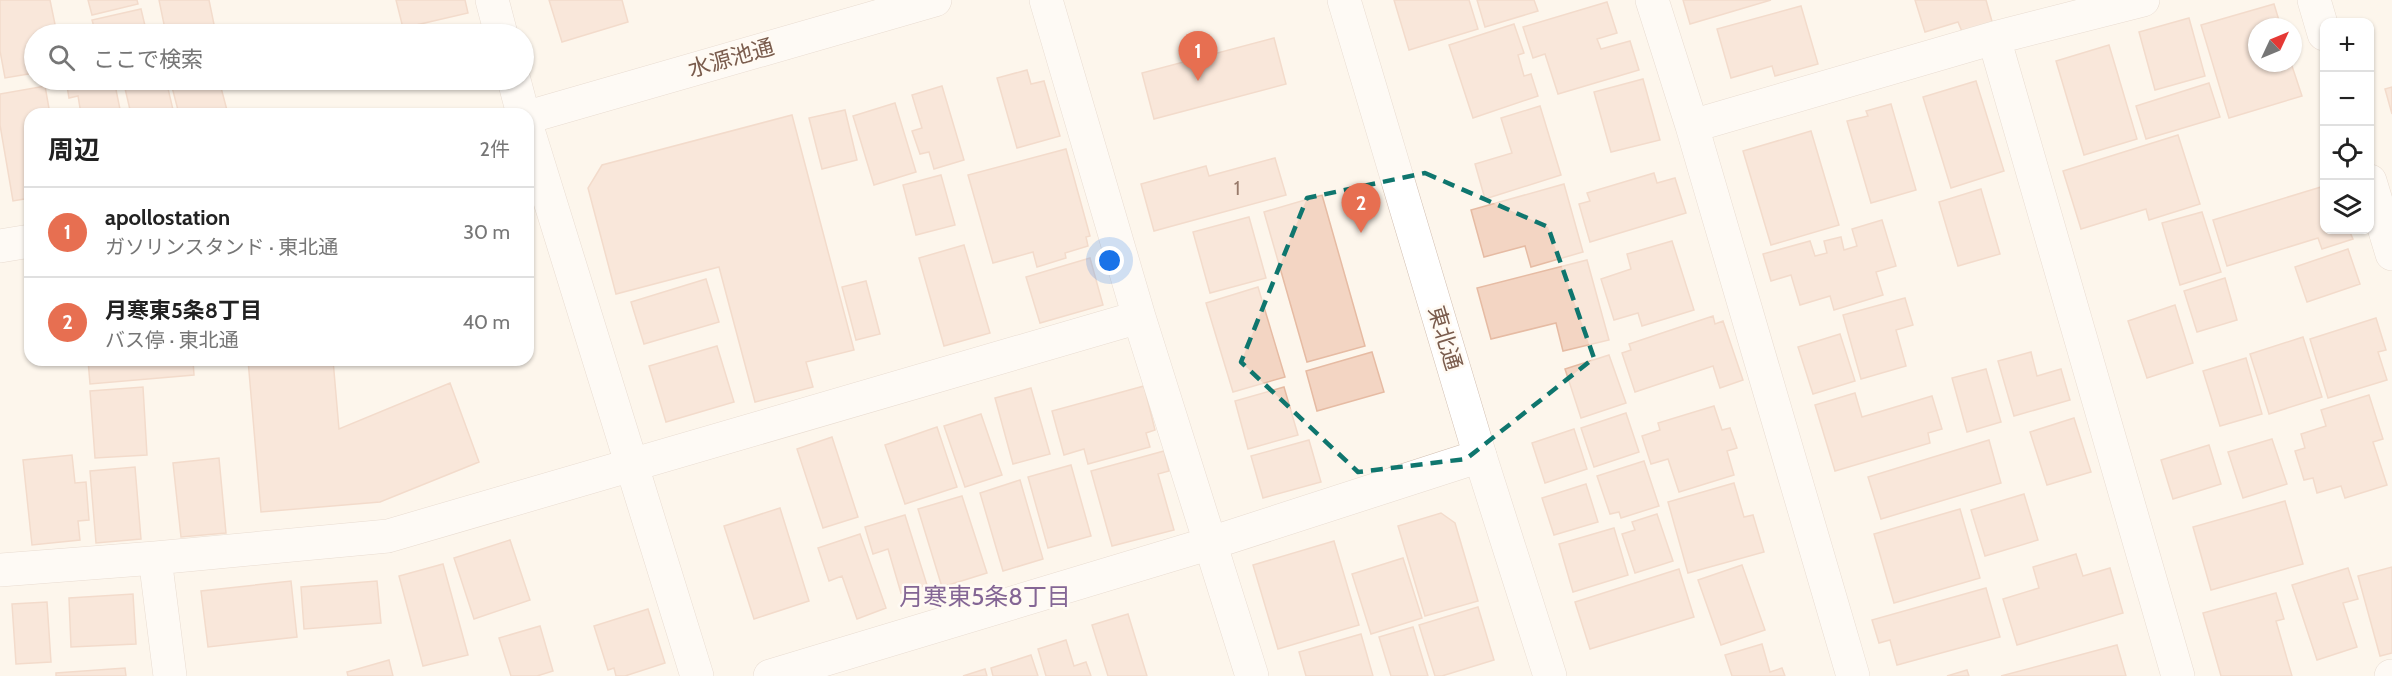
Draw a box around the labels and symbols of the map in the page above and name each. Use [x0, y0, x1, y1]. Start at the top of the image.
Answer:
north arrow [2248, 18, 2302, 72]
pin: 1 [1178, 32, 1218, 81]
street label: 水源池通 [685, 33, 777, 83]
house number: 1 [1234, 176, 1240, 200]
pin: 2 [1342, 184, 1380, 233]
your location [1095, 246, 1124, 275]
street label: 東北通 [1422, 302, 1468, 374]
district label: 月寒東5条8丁目 [899, 582, 1071, 611]

